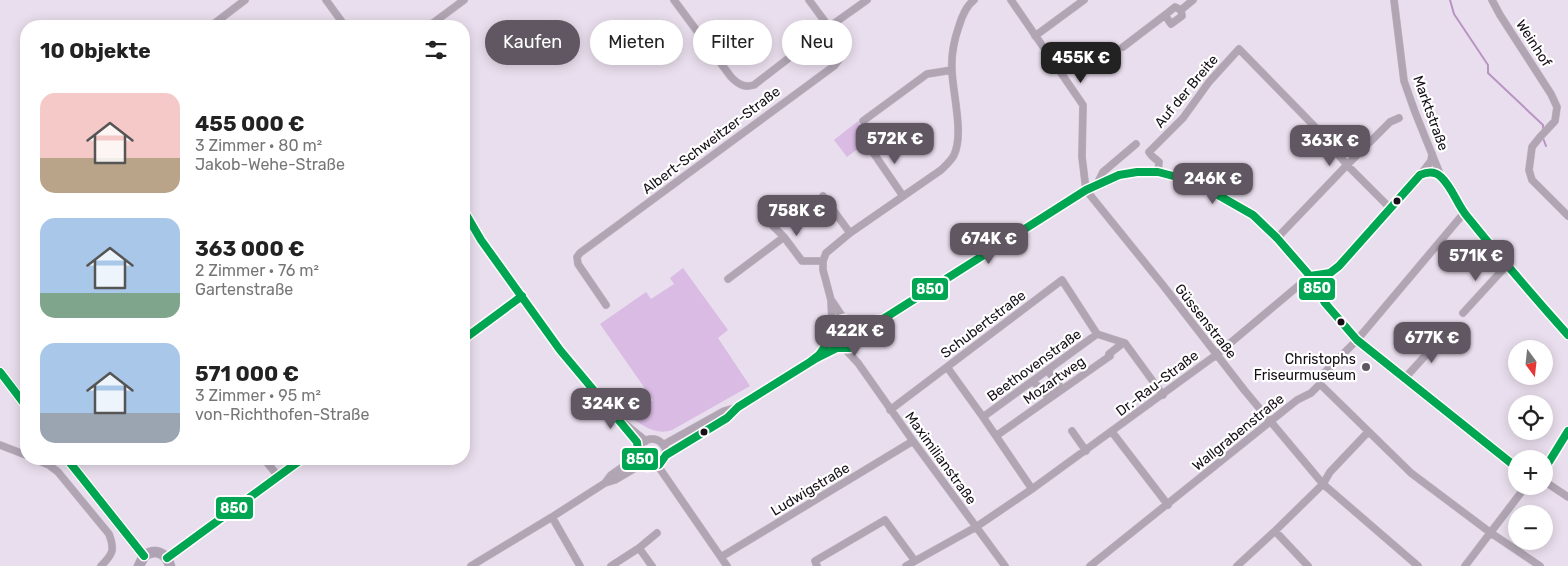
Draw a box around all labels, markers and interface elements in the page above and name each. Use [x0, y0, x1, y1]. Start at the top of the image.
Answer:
street label: Weinhof [1512, 17, 1555, 70]
chip: Kaufen [485, 20, 580, 65]
chip: Mieten [590, 20, 683, 65]
chip: Filter [693, 20, 772, 65]
chip: Neu [782, 20, 852, 65]
icon: filters [422, 36, 450, 64]
text: 10 Objekte [40, 38, 151, 63]
pin: 455K € [1040, 42, 1122, 84]
text: 455K € [1052, 48, 1110, 67]
street label: Auf der Breite [1151, 51, 1222, 131]
street label: Marktstraße [1409, 73, 1452, 153]
street label: Albert-Schweitzer-Straße [639, 83, 784, 198]
text: 455 000 € [195, 111, 305, 136]
icon: home [80, 113, 140, 173]
pin: 572K € [854, 122, 936, 165]
pin: 363K € [1289, 124, 1371, 167]
text: 572K € [867, 129, 923, 148]
text: 363K € [1301, 131, 1359, 150]
text: 3 Zimmer · 80 m² [195, 136, 322, 155]
text: Jakob-Wehe-Straße [195, 155, 345, 174]
pin: 246K € [1172, 162, 1254, 205]
text: 246K € [1184, 169, 1242, 188]
pin: 758K € [756, 194, 838, 237]
unlabelled marker [1392, 196, 1402, 206]
text: 758K € [769, 201, 825, 220]
pin: 674K € [948, 222, 1030, 265]
text: 674K € [961, 229, 1017, 248]
text: 363 000 € [195, 236, 305, 261]
icon: home [80, 238, 140, 298]
pin: 571K € [1435, 240, 1517, 282]
text: 571K € [1449, 246, 1503, 265]
text: 2 Zimmer · 76 m² [195, 261, 319, 280]
line badge: 850 [911, 277, 949, 301]
line badge: 850 [1298, 277, 1336, 301]
text: Gartenstraße [195, 280, 293, 299]
text: 850 [1303, 280, 1331, 297]
text: 850 [916, 281, 944, 298]
street label: Güssenstraße [1171, 281, 1240, 362]
street label: Schubertstraße [937, 287, 1029, 362]
pin: 422K € [814, 314, 896, 357]
unlabelled marker [1336, 317, 1346, 327]
text: 422K € [826, 321, 884, 340]
pin: 677K € [1391, 322, 1473, 364]
street label: Beethovenstraße [984, 325, 1085, 405]
text: 677K € [1405, 328, 1459, 347]
north arrow [1508, 340, 1552, 385]
map controls [1508, 340, 1553, 550]
street label: Dr.-Rau-Straße [1113, 347, 1202, 420]
place label: Christophs Friseurmuseum [1254, 351, 1356, 384]
street label: Mozartweg [1020, 353, 1089, 408]
text: 571 000 € [195, 361, 299, 386]
marker: Christophs Friseurmuseum [1360, 361, 1372, 373]
icon: home [80, 363, 140, 423]
text: 3 Zimmer · 95 m² [195, 386, 321, 405]
pin: 324K € [570, 388, 652, 430]
street label: Wallgrabenstraße [1189, 390, 1288, 475]
text: 324K € [582, 394, 640, 413]
button: locate [1508, 395, 1553, 440]
text: von-Richthofen-Straße [195, 405, 369, 424]
street label: Maximilianstraße [901, 409, 980, 508]
unlabelled marker [699, 427, 709, 437]
line badge: 850 [621, 447, 659, 471]
button: + [1508, 450, 1553, 495]
text: 850 [626, 451, 654, 468]
street label: Ludwigstraße [768, 459, 853, 520]
line badge: 850 [215, 496, 254, 520]
text: 850 [220, 500, 248, 517]
button: − [1508, 505, 1553, 550]

